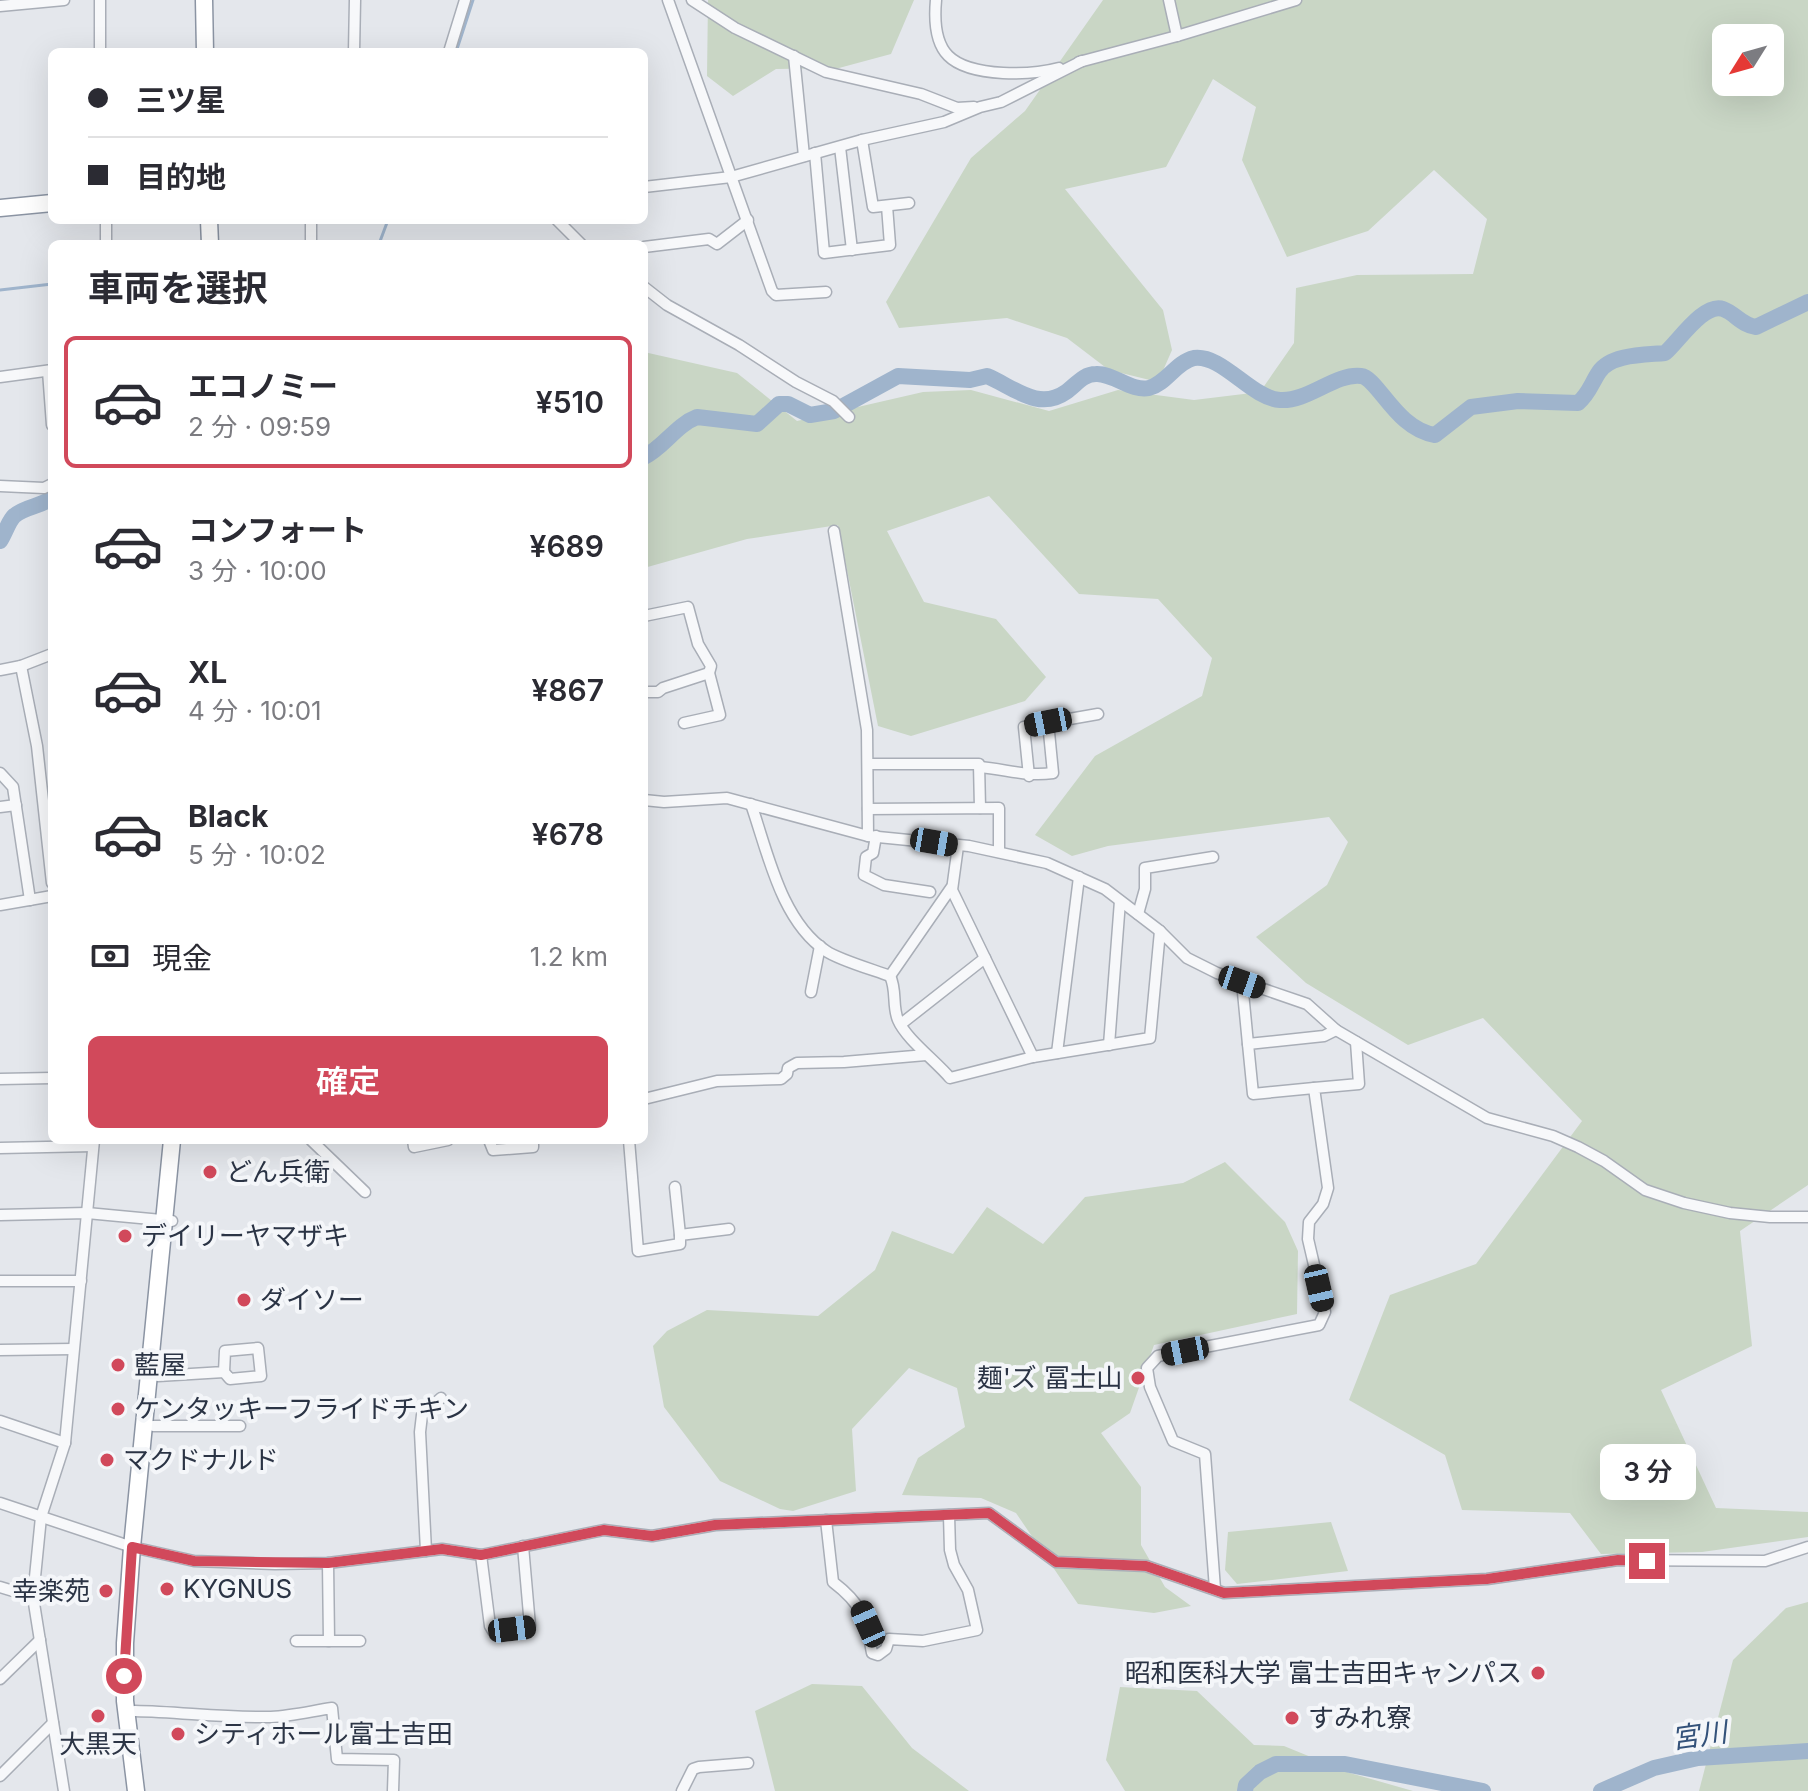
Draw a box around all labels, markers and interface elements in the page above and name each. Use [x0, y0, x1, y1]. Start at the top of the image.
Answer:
north arrow [1712, 24, 1784, 96]
map controls [1712, 24, 1784, 96]
text: 三ツ星 [136, 82, 226, 118]
text: 目的地 [136, 159, 226, 195]
text: 車両を選択 [88, 266, 268, 310]
icon: car [92, 366, 164, 438]
text: エコノミー [188, 368, 338, 404]
text: ¥510 [536, 384, 604, 420]
text: 2 分 · 09:59 [188, 411, 331, 442]
icon: car [92, 510, 164, 582]
text: コンフォート [188, 512, 367, 548]
text: ¥689 [530, 528, 604, 564]
text: 3 分 · 10:00 [188, 555, 327, 586]
icon: car [92, 654, 164, 726]
text: XL [188, 654, 227, 690]
text: ¥867 [531, 672, 604, 708]
text: 4 分 · 10:01 [188, 695, 322, 726]
car [1022, 706, 1074, 738]
icon: car [92, 798, 164, 870]
text: Black [188, 798, 268, 834]
text: ¥678 [532, 816, 604, 852]
car [908, 826, 960, 858]
text: 5 分 · 10:02 [188, 839, 326, 870]
icon: cash [88, 934, 132, 978]
text: 現金 [152, 940, 212, 976]
text: 1.2 km [530, 941, 608, 972]
car [1215, 963, 1269, 1001]
button: 確定 [88, 1036, 608, 1128]
place label: どん兵衛 [226, 1156, 330, 1187]
marker: どん兵衛 [201, 1163, 219, 1181]
place label: デイリーヤマザキ [141, 1220, 349, 1251]
marker: デイリーヤマザキ [116, 1227, 134, 1245]
car [1302, 1262, 1336, 1314]
place label: ダイソー [260, 1284, 364, 1315]
marker: ダイソー [235, 1291, 253, 1309]
car [1159, 1335, 1211, 1367]
place label: 藍屋 [134, 1349, 186, 1380]
marker: 藍屋 [109, 1356, 127, 1374]
place label: 麺'ズ 冨士山 [977, 1362, 1122, 1393]
marker: 麺'ズ 冨士山 [1129, 1369, 1147, 1387]
place label: ケンタッキーフライドチキン [134, 1393, 469, 1424]
marker: ケンタッキーフライドチキン [109, 1400, 127, 1418]
place label: マクドナルド [123, 1444, 279, 1475]
callout: 3 分 [1599, 1445, 1695, 1501]
marker: マクドナルド [98, 1451, 116, 1469]
text: 3 分 [1623, 1456, 1673, 1487]
route end [1629, 1543, 1665, 1579]
place label: KYGNUS [183, 1573, 292, 1604]
place label: 幸楽苑 [12, 1575, 90, 1606]
marker: KYGNUS [158, 1580, 176, 1598]
marker: 幸楽苑 [97, 1582, 115, 1600]
car [847, 1597, 889, 1651]
car [487, 1614, 537, 1644]
place label: 昭和医科大学 富士吉田キャンパス [1125, 1657, 1522, 1688]
route start [106, 1658, 142, 1694]
marker: 昭和医科大学 富士吉田キャンパス [1529, 1664, 1547, 1682]
place label: すみれ寮 [1308, 1702, 1412, 1733]
marker: 大黒天 [89, 1707, 107, 1725]
marker: すみれ寮 [1283, 1709, 1301, 1727]
water label: 宮川 [1669, 1714, 1732, 1756]
place label: シティホール富士吉田 [194, 1718, 452, 1749]
marker: シティホール富士吉田 [169, 1725, 187, 1743]
place label: 大黒天 [59, 1728, 137, 1759]

